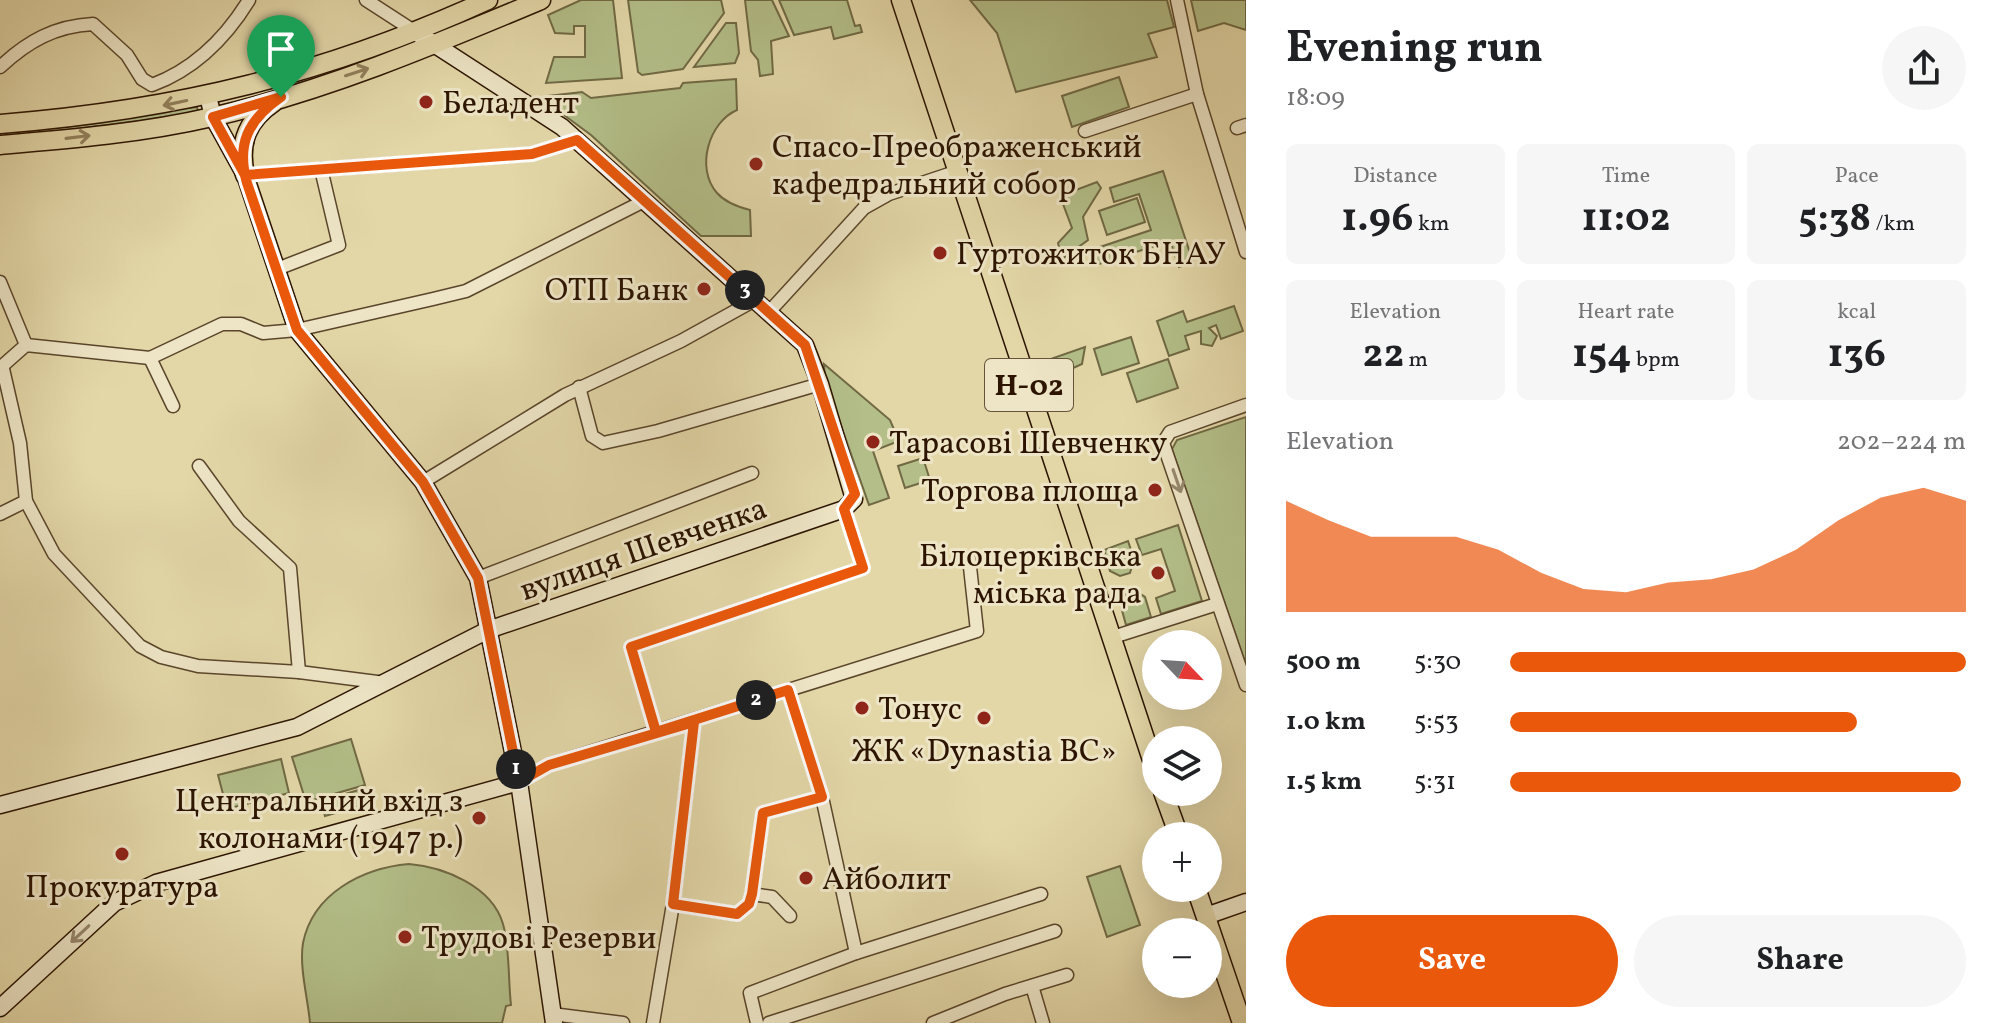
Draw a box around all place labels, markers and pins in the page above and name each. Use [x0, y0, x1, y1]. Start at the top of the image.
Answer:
pin [247, 15, 315, 97]
place label: Беладент [442, 83, 579, 127]
marker: Беладент [417, 93, 435, 111]
place label: Спасо-Преображенський кафедральний собор [772, 127, 1142, 208]
marker: Спасо-Преображенський кафедральний собор [747, 155, 765, 173]
place label: Гуртожиток БНАУ [956, 234, 1226, 278]
marker: Гуртожиток БНАУ [931, 244, 949, 262]
place label: ОТП Банк [545, 270, 688, 314]
pin: 3 [725, 270, 765, 310]
marker: ОТП Банк [695, 280, 713, 298]
place label: Тарасові Шевченку [889, 423, 1167, 467]
marker: Тарасові Шевченку [864, 433, 882, 451]
place label: Торгова площа [921, 471, 1139, 515]
marker: Торгова площа [1146, 481, 1164, 499]
place label: Білоцерківська міська рада [919, 536, 1142, 617]
marker: Білоцерківська міська рада [1149, 564, 1167, 582]
pin: 2 [736, 680, 776, 720]
place label: Тонус [878, 689, 962, 733]
marker: Тонус [853, 699, 871, 717]
marker: ЖК «Dynastia BC» [975, 709, 993, 727]
place label: ЖК «Dynastia BC» [852, 731, 1116, 775]
pin: 1 [496, 749, 536, 789]
place label: Центральний вхід з колонами (1947 р.) [175, 781, 463, 862]
marker: Центральний вхід з колонами (1947 р.) [470, 809, 488, 827]
marker: Прокуратура [113, 845, 131, 863]
place label: Айболит [822, 859, 951, 903]
place label: Прокуратура [25, 867, 219, 911]
marker: Айболит [797, 869, 815, 887]
place label: Трудові Резерви [421, 918, 656, 962]
marker: Трудові Резерви [396, 928, 414, 946]

